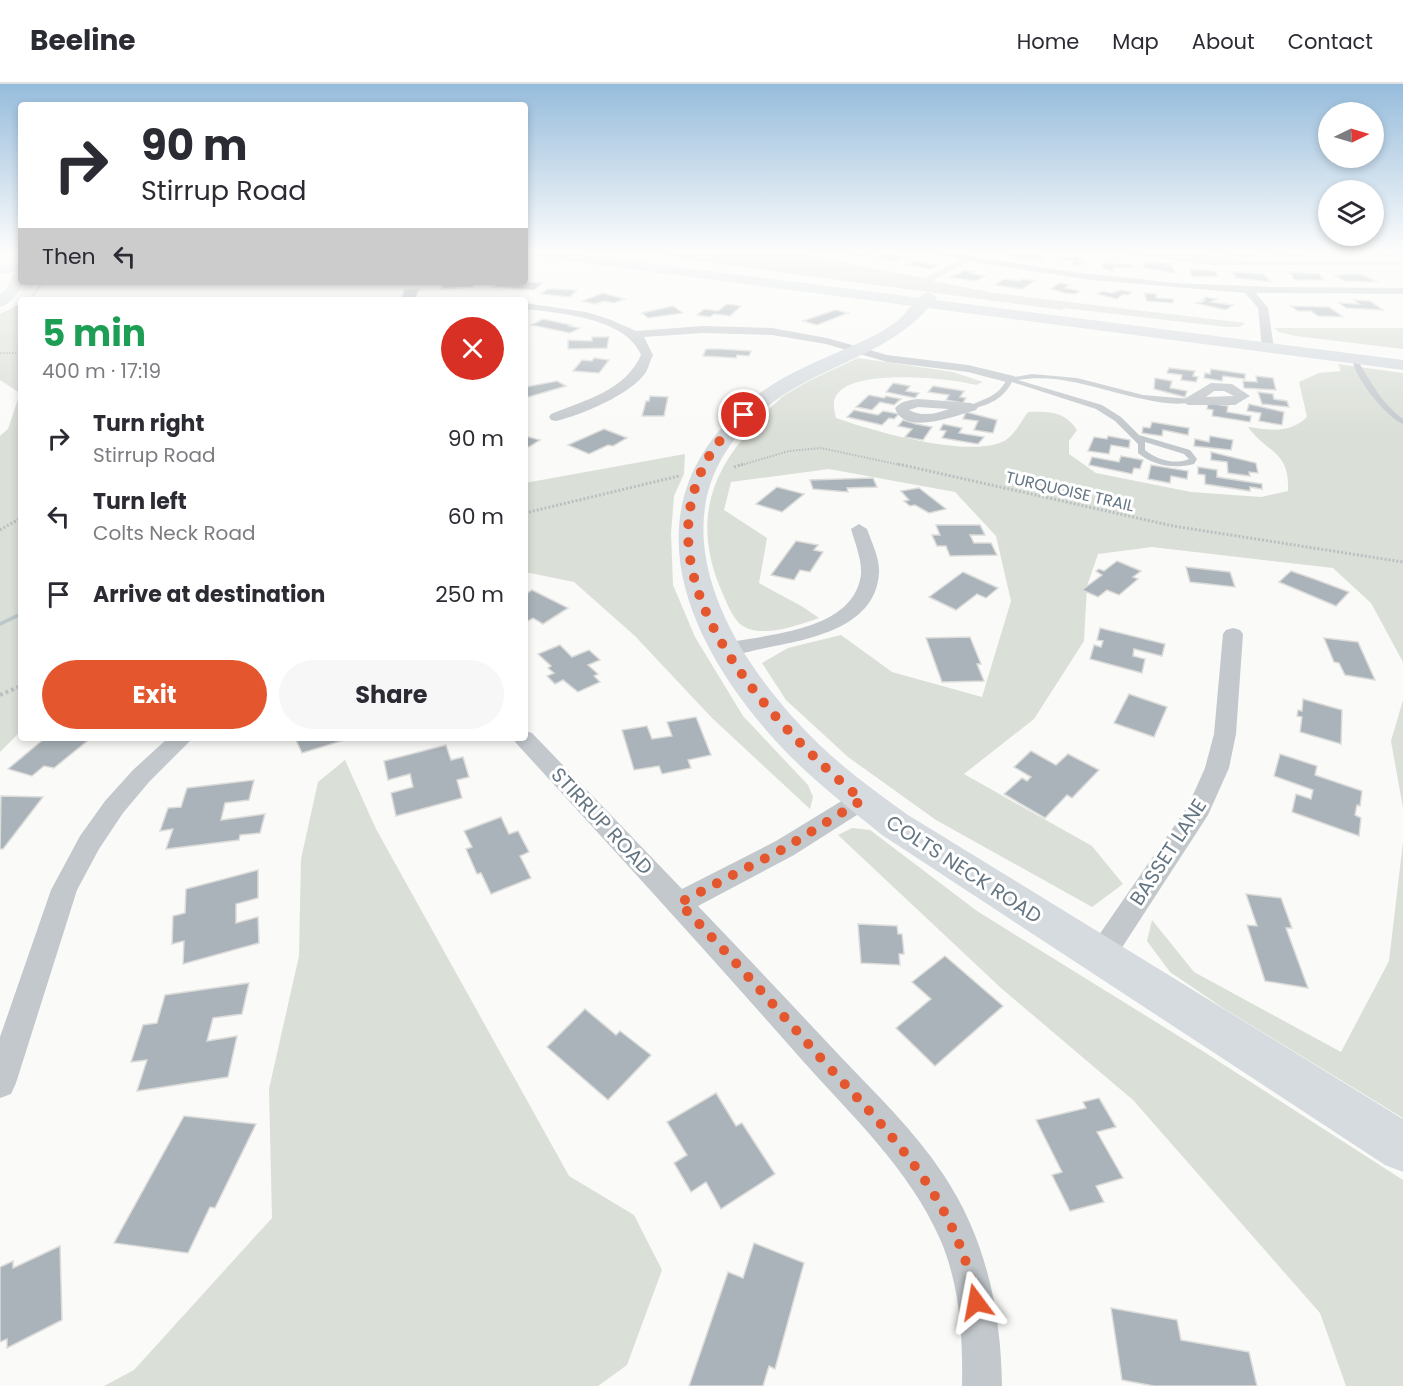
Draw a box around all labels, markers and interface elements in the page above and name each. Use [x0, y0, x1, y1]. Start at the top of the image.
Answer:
text: Beeline [30, 21, 136, 60]
text: Home [1017, 27, 1079, 56]
text: Map [1112, 27, 1159, 56]
text: About [1192, 27, 1255, 56]
text: Contact [1288, 27, 1373, 56]
north arrow [1318, 102, 1384, 168]
map controls [1318, 102, 1384, 246]
text: 90 m [141, 116, 248, 175]
icon: right [42, 126, 120, 204]
text: Stirrup Road [141, 172, 306, 209]
button: layers [1318, 180, 1384, 246]
icon: left [108, 240, 141, 273]
text: Then [42, 241, 96, 272]
text: 5 min [42, 308, 146, 359]
button: close [441, 317, 504, 380]
text: 400 m · 17:19 [42, 357, 161, 385]
pin [718, 389, 769, 440]
icon: arrive [727, 398, 760, 431]
text: Turn right [93, 408, 204, 439]
icon: right [42, 422, 75, 455]
text: 90 m [448, 423, 504, 454]
text: Stirrup Road [93, 441, 216, 469]
street label: TURQUOISE TRAIL [1003, 466, 1136, 517]
text: Turn left [93, 486, 187, 517]
icon: left [42, 500, 75, 533]
text: 60 m [448, 501, 504, 532]
text: Colts Neck Road [93, 519, 255, 547]
icon: arrive [42, 578, 75, 611]
text: Arrive at destination [93, 579, 325, 610]
text: 250 m [435, 579, 504, 610]
button: Exit [42, 660, 267, 729]
button: Share [279, 660, 504, 729]
street label: STIRRUP ROAD [545, 761, 659, 881]
street label: BASSET LANE [1123, 793, 1213, 911]
street label: COLTS NECK ROAD [881, 808, 1047, 930]
position arrow [944, 1270, 1008, 1334]

